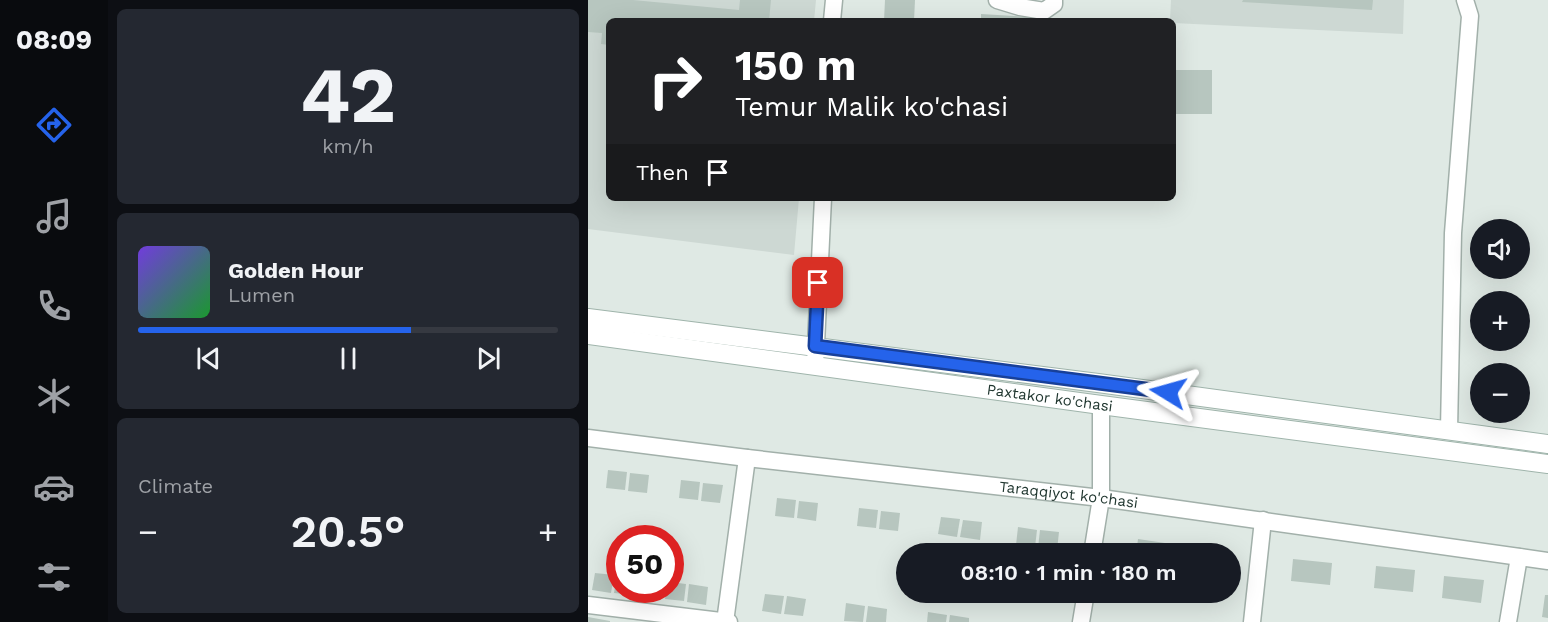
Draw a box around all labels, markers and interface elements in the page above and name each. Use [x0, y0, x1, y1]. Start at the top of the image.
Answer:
text: 08:09 [16, 24, 92, 56]
text: 150 m [735, 41, 856, 90]
icon: right [636, 42, 714, 120]
text: 42 [300, 49, 396, 141]
text: Temur Malik ko'chasi [735, 91, 1008, 123]
icon: directions [33, 104, 75, 146]
text: km/h [322, 134, 374, 158]
icon: arrive [701, 156, 734, 189]
text: Then [636, 160, 689, 185]
icon: music [33, 195, 75, 237]
map controls [1470, 219, 1530, 423]
button: sound [1470, 219, 1530, 279]
pin [792, 257, 843, 308]
text: Golden Hour [228, 258, 363, 283]
icon: arrive [801, 266, 834, 299]
text: Lumen [228, 283, 295, 307]
icon: phone [33, 285, 75, 327]
button: + [1470, 291, 1530, 351]
icon: previous [192, 342, 225, 375]
icon: pause [332, 342, 365, 375]
icon: next [472, 342, 505, 375]
position arrow [1136, 360, 1200, 424]
button: − [1470, 363, 1530, 423]
icon: climate [33, 375, 75, 417]
street label: Paxtakor ko'chasi [986, 381, 1114, 415]
icon: car [33, 466, 75, 508]
text: Climate [138, 474, 213, 498]
street label: Taraqqiyot ko'chasi [998, 478, 1139, 512]
text: 20.5° [290, 505, 406, 558]
text: − [138, 512, 158, 551]
text: + [538, 512, 558, 551]
speed limit sign: 50 [606, 525, 684, 603]
icon: filters [33, 556, 75, 598]
text: 08:10 · 1 min · 180 m [961, 560, 1176, 585]

